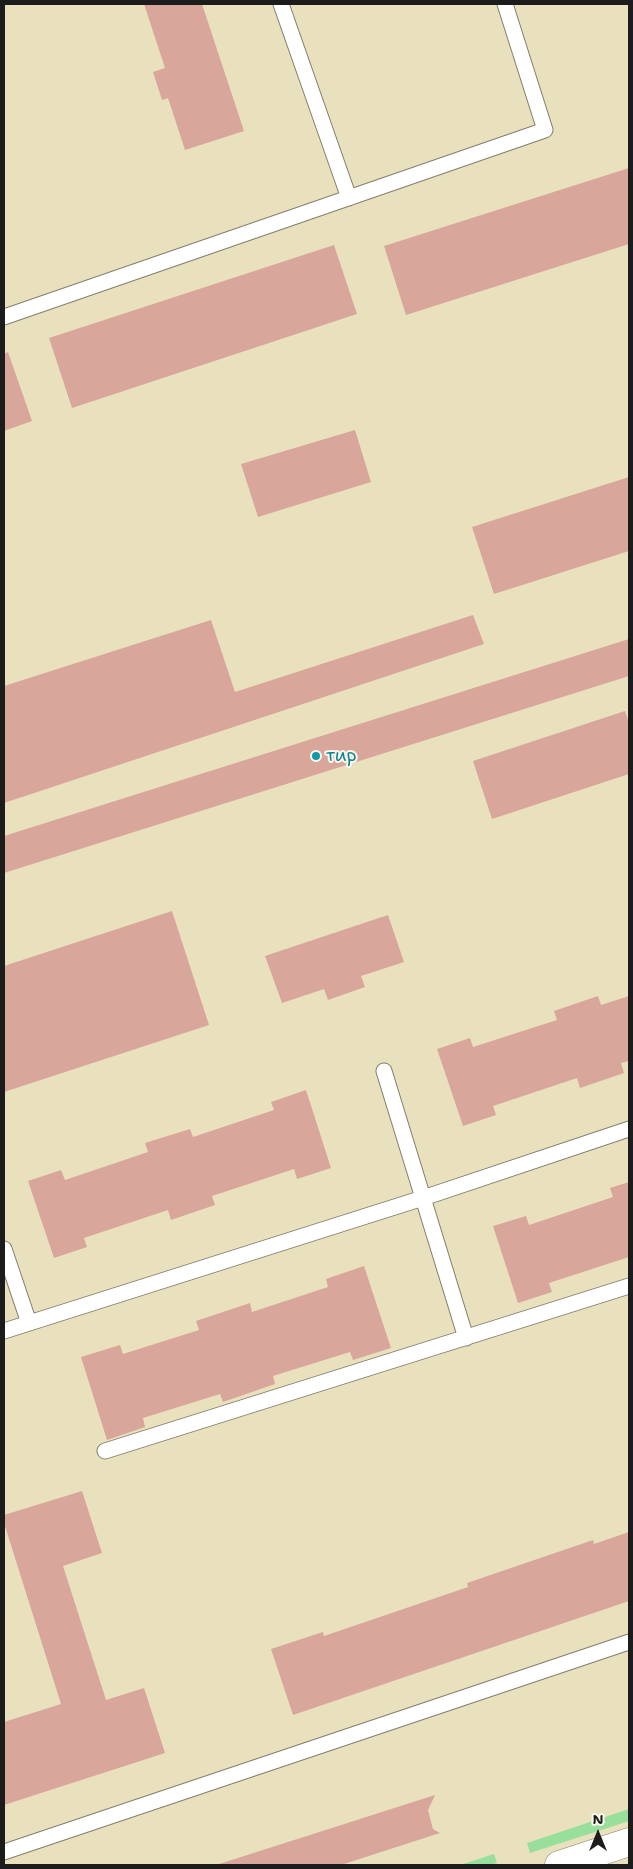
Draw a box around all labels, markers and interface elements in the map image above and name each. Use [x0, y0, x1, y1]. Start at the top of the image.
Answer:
place label: тир [326, 745, 357, 767]
marker: тир [310, 750, 322, 762]
north arrow [573, 1809, 623, 1859]
text: N [592, 1810, 604, 1828]

